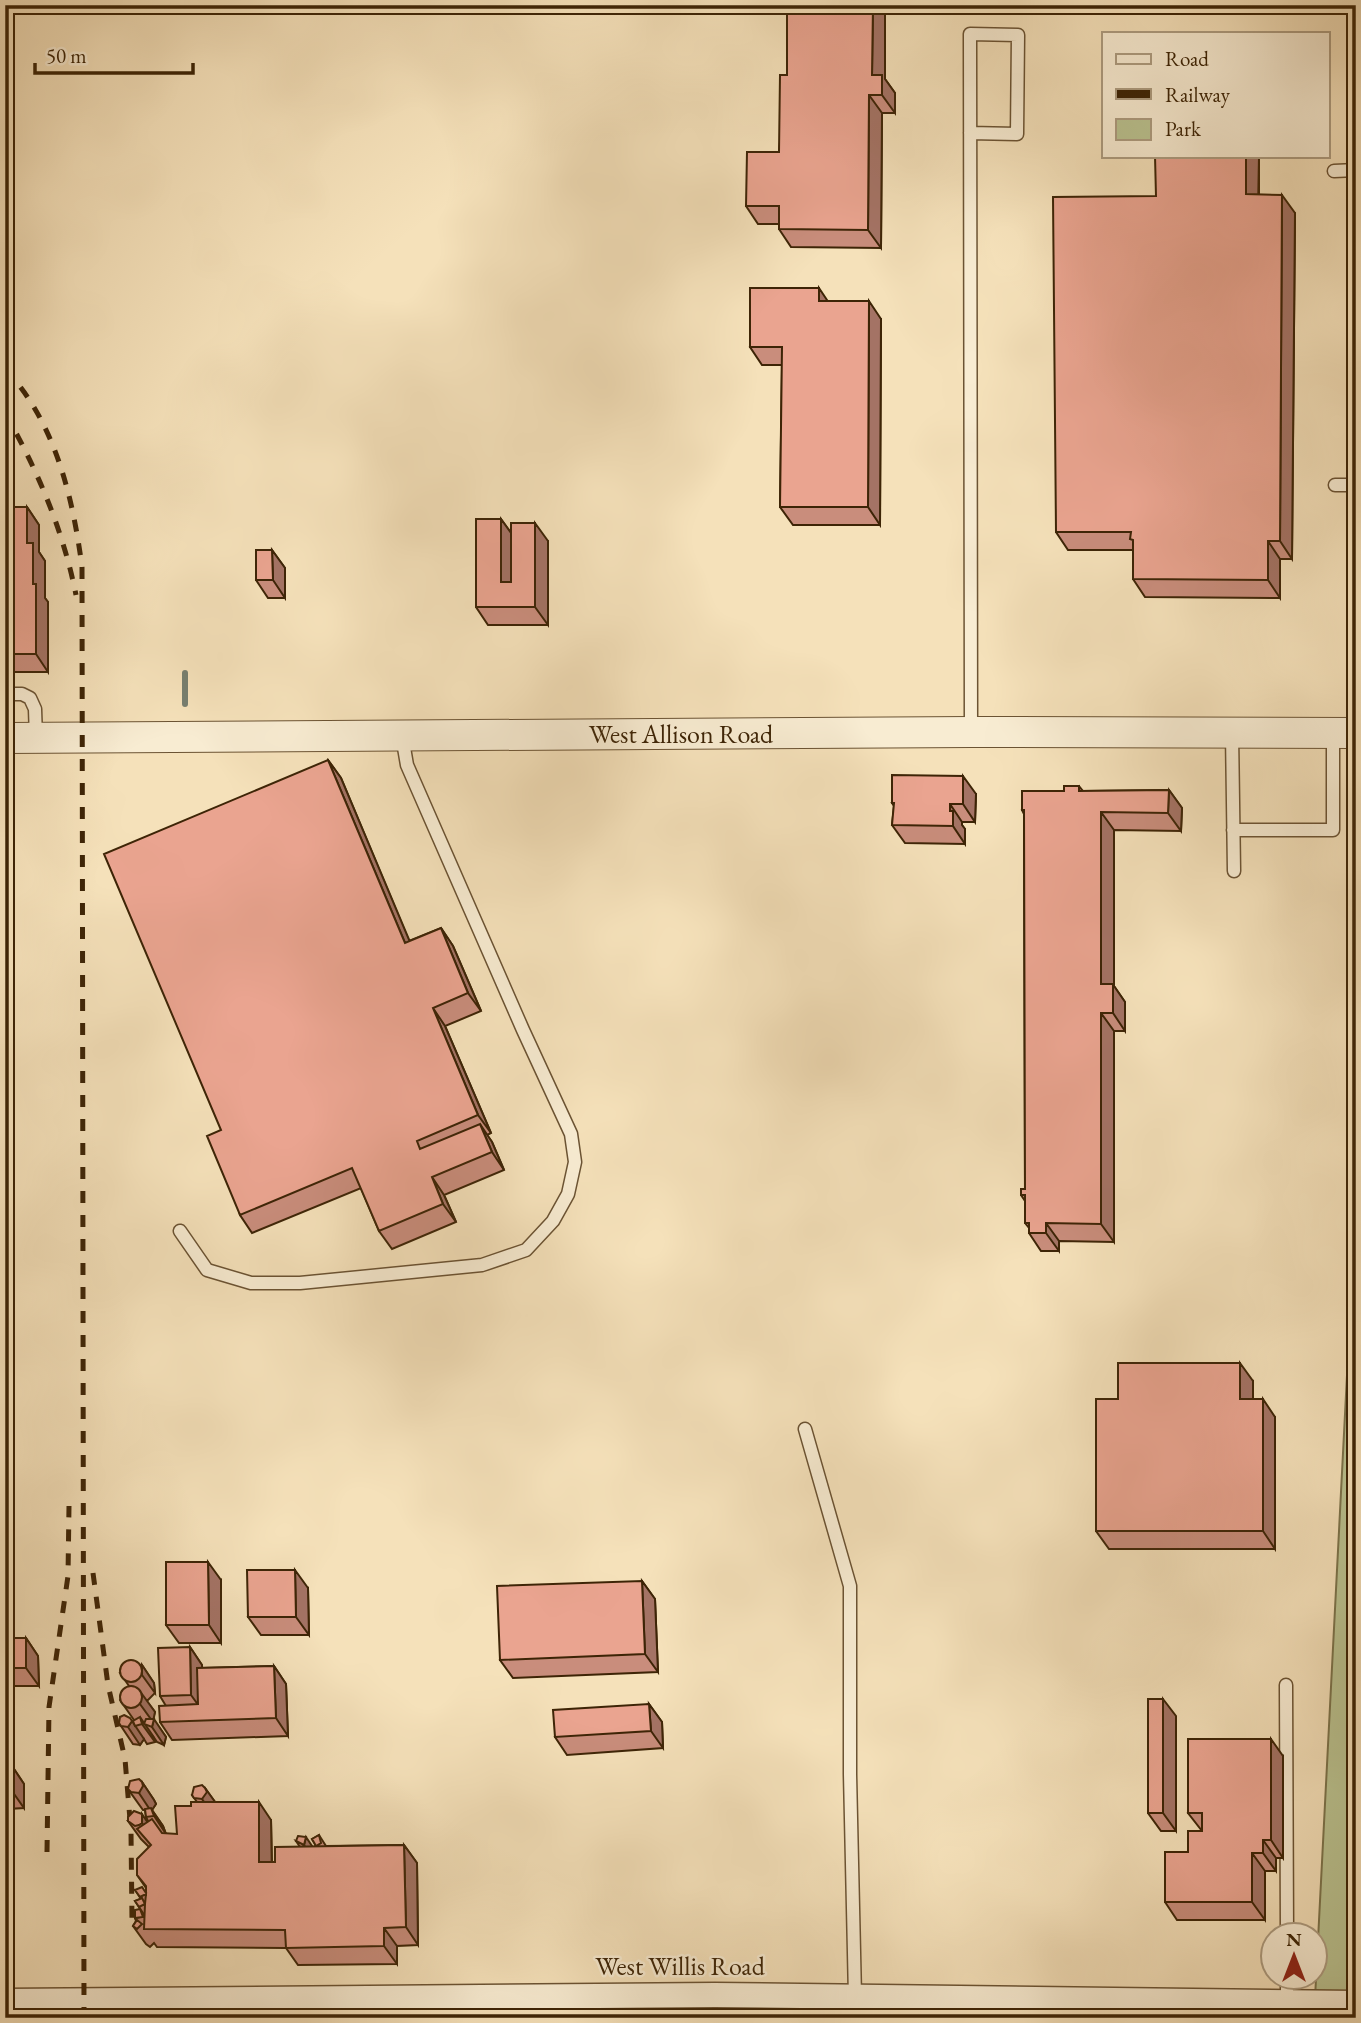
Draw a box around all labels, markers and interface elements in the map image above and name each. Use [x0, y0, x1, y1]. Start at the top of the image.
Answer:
scale bar [35, 32, 192, 76]
legend [1102, 32, 1330, 158]
text: 50 m [46, 42, 87, 69]
text: Road [1165, 45, 1209, 72]
text: Railway [1165, 81, 1231, 108]
text: Park [1165, 115, 1202, 142]
street label: West Allison Road [589, 717, 774, 751]
north arrow [1260, 1922, 1330, 1992]
text: N [1286, 1927, 1302, 1952]
street label: West Willis Road [595, 1949, 766, 1983]

